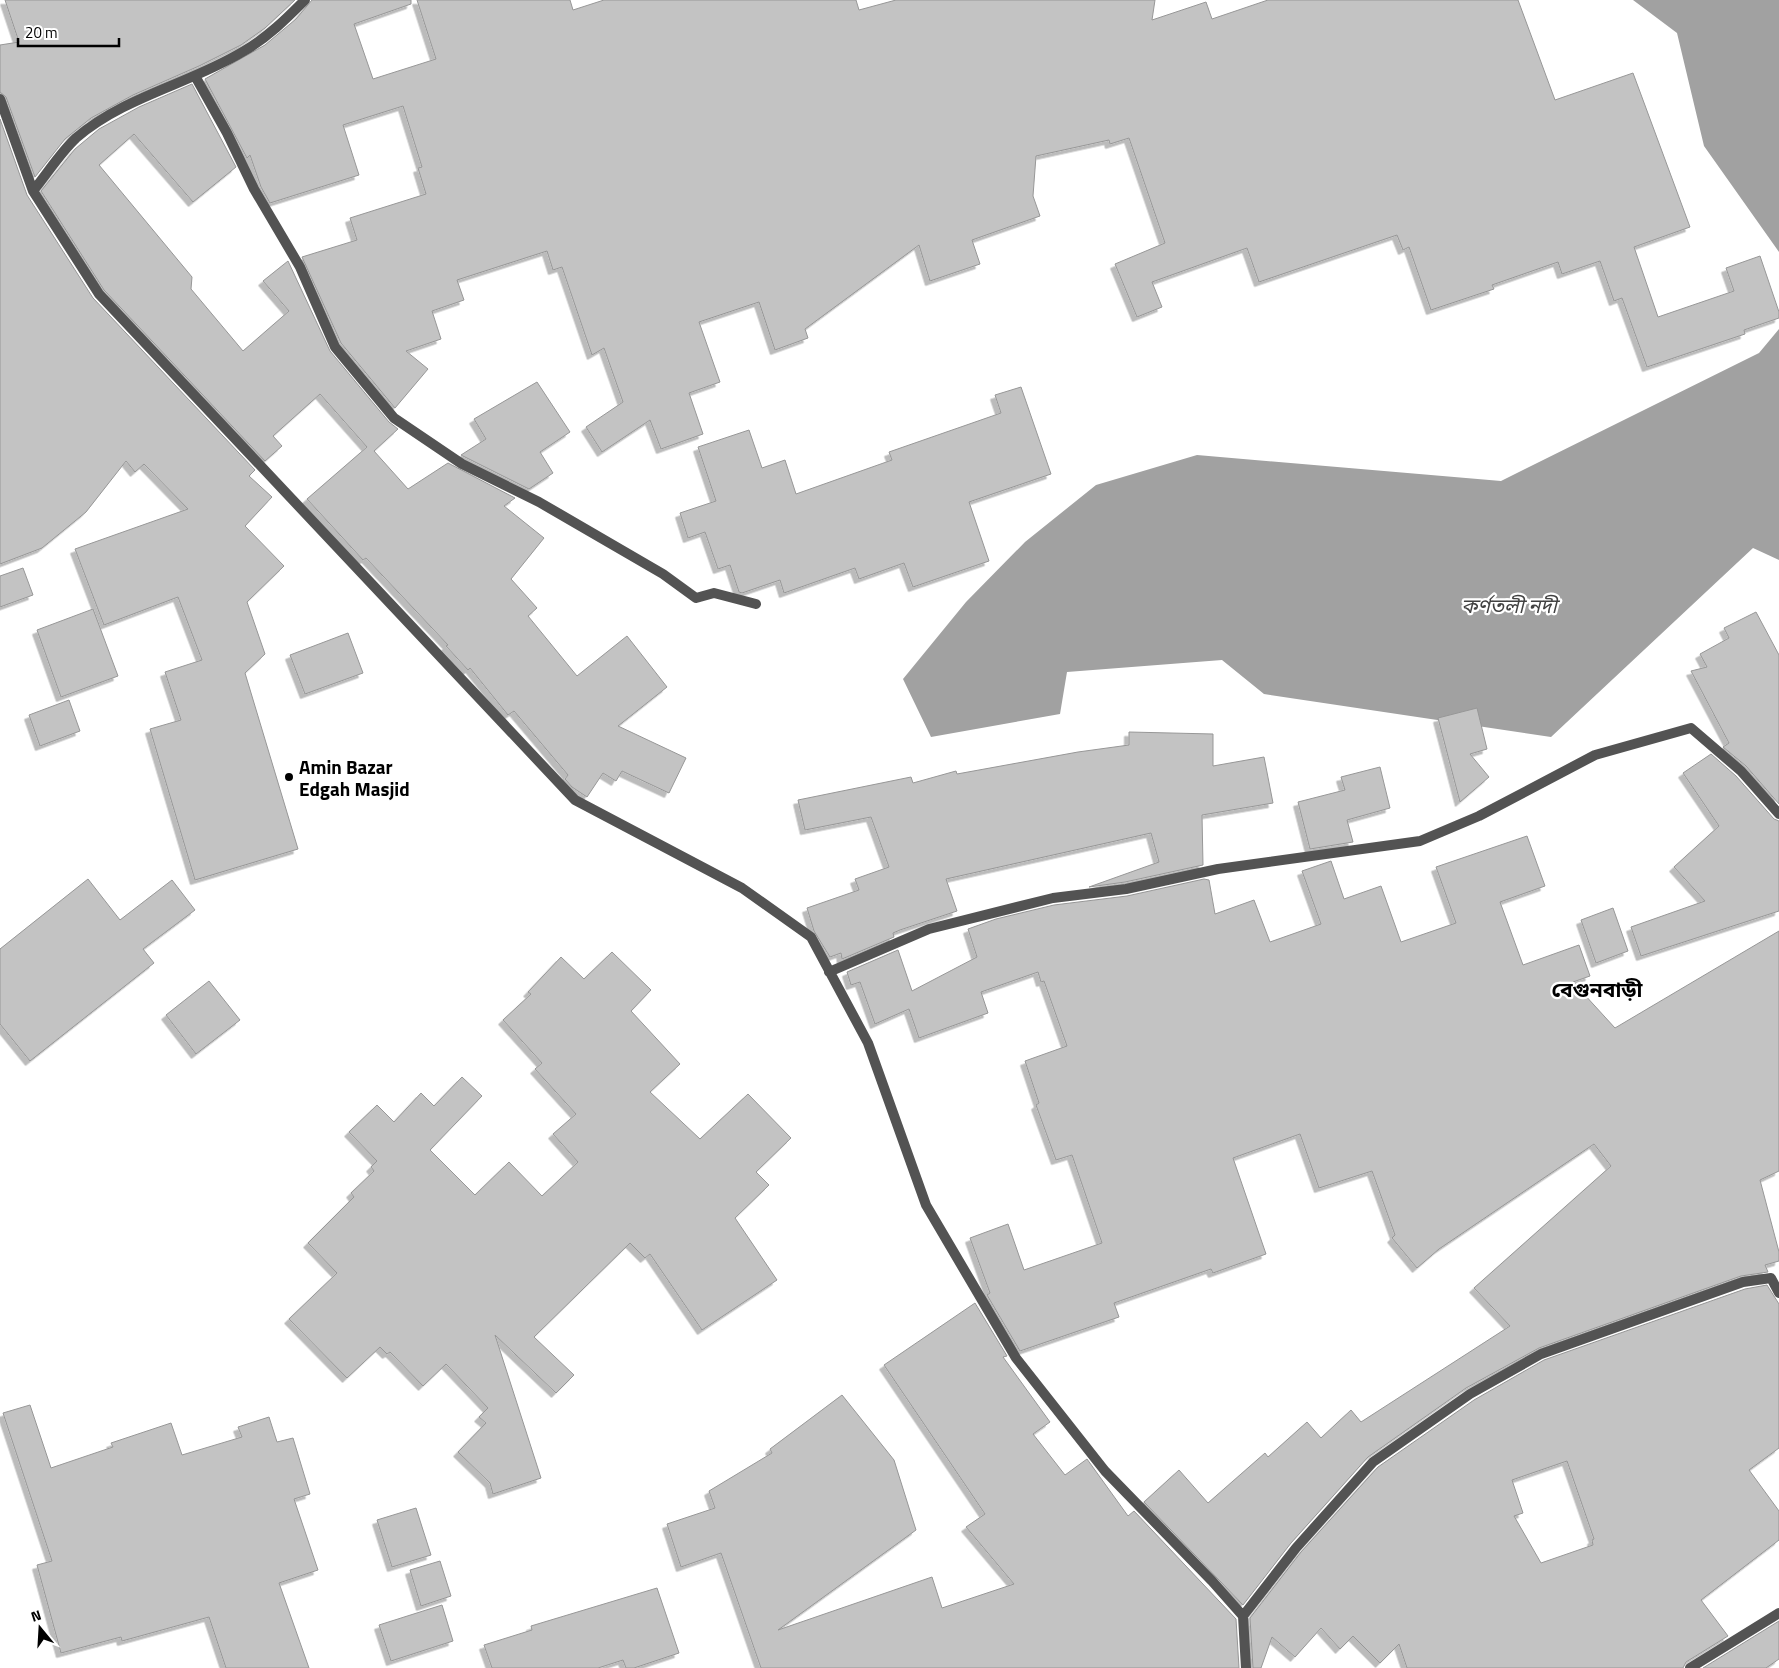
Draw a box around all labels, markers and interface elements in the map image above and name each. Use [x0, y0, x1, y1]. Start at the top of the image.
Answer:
scale bar [18, 15, 119, 47]
text: 20 m [25, 21, 58, 44]
water label: কর্ণতলী নদী [1461, 590, 1560, 621]
place label: Amin Bazar Edgah Masjid [299, 752, 410, 803]
marker: Amin Bazar Edgah Masjid [283, 771, 295, 783]
district label: বেগুনবাড়ী [1552, 973, 1643, 1005]
north arrow [15, 1603, 65, 1653]
text: N [28, 1604, 44, 1627]

